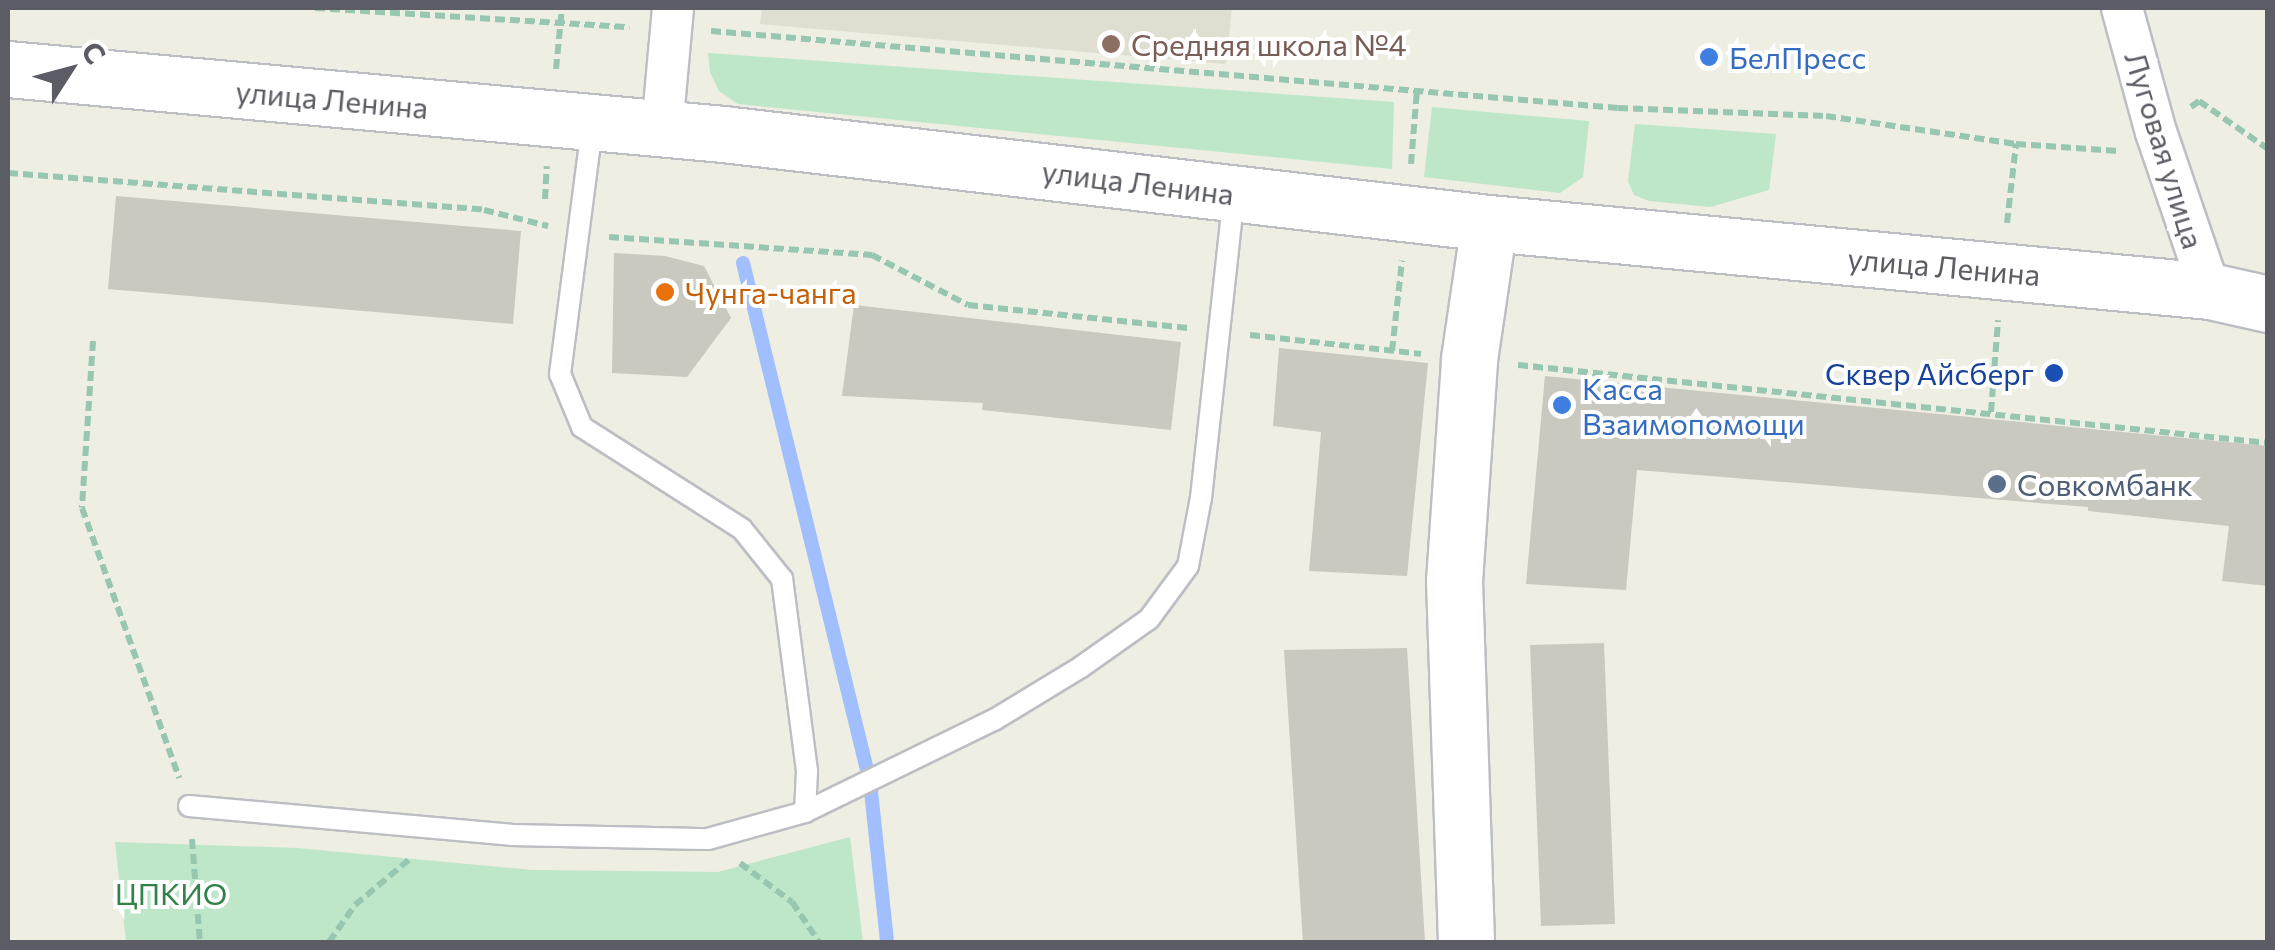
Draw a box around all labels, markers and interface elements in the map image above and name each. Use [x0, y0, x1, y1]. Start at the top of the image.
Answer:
north arrow [20, 20, 120, 120]
place label: Средняя школа №4 [1131, 26, 1407, 62]
marker: Средняя школа №4 [1100, 33, 1122, 55]
text: С [75, 35, 114, 70]
place label: БелПресс [1729, 39, 1866, 75]
marker: БелПресс [1698, 46, 1720, 68]
street label: Луговая улица [2118, 47, 2212, 253]
street label: улица Ленина [234, 73, 430, 125]
street label: улица Ленина [1040, 152, 1236, 212]
street label: улица Ленина [1846, 240, 2042, 292]
place label: Чунга-чанга [685, 274, 857, 310]
marker: Чунга-чанга [654, 281, 676, 303]
place label: Сквер Айсберг [1825, 355, 2034, 391]
marker: Сквер Айсберг [2043, 362, 2065, 384]
place label: Касса Взаимопомощи [1582, 370, 1805, 440]
marker: Касса Взаимопомощи [1551, 394, 1573, 416]
place label: Совкомбанк [2017, 466, 2193, 502]
marker: Совкомбанк [1986, 473, 2008, 495]
park label: ЦПКИО [115, 875, 227, 911]

